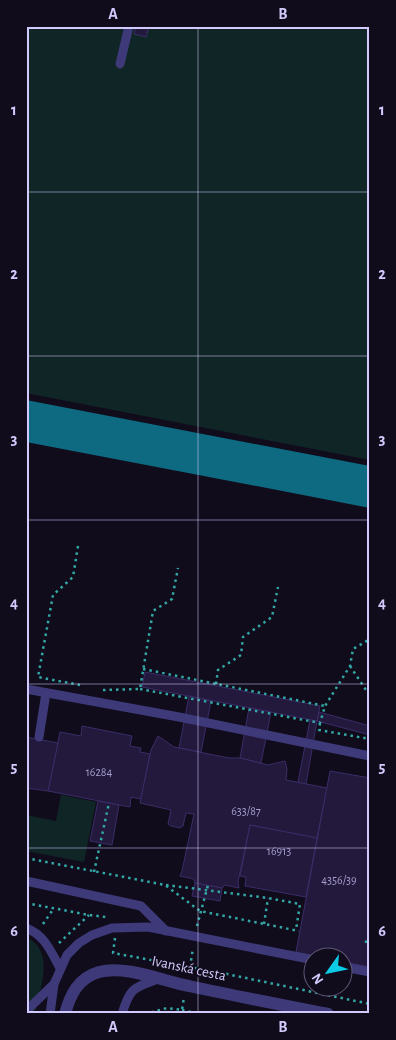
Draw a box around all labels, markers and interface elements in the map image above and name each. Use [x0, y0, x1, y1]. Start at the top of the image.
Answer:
text: A [108, 6, 118, 22]
text: B [278, 6, 288, 22]
text: 1 [11, 102, 17, 118]
text: 1 [379, 102, 385, 118]
text: 2 [10, 266, 18, 282]
text: 2 [378, 266, 386, 282]
text: 3 [11, 431, 18, 447]
text: 3 [379, 431, 386, 447]
text: 4 [10, 595, 18, 611]
text: 4 [378, 595, 386, 611]
text: 5 [11, 759, 18, 775]
text: 5 [379, 759, 386, 775]
house number: 16284 [86, 766, 113, 778]
house number: 633/87 [231, 805, 261, 817]
house number: 16913 [267, 845, 291, 857]
house number: 4356/39 [321, 874, 357, 886]
text: 6 [10, 923, 18, 939]
text: 6 [378, 923, 386, 939]
north arrow [304, 948, 354, 998]
street label: Ivanská cesta [150, 953, 228, 984]
text: N [309, 971, 326, 986]
text: A [108, 1019, 118, 1035]
text: B [278, 1019, 288, 1035]

